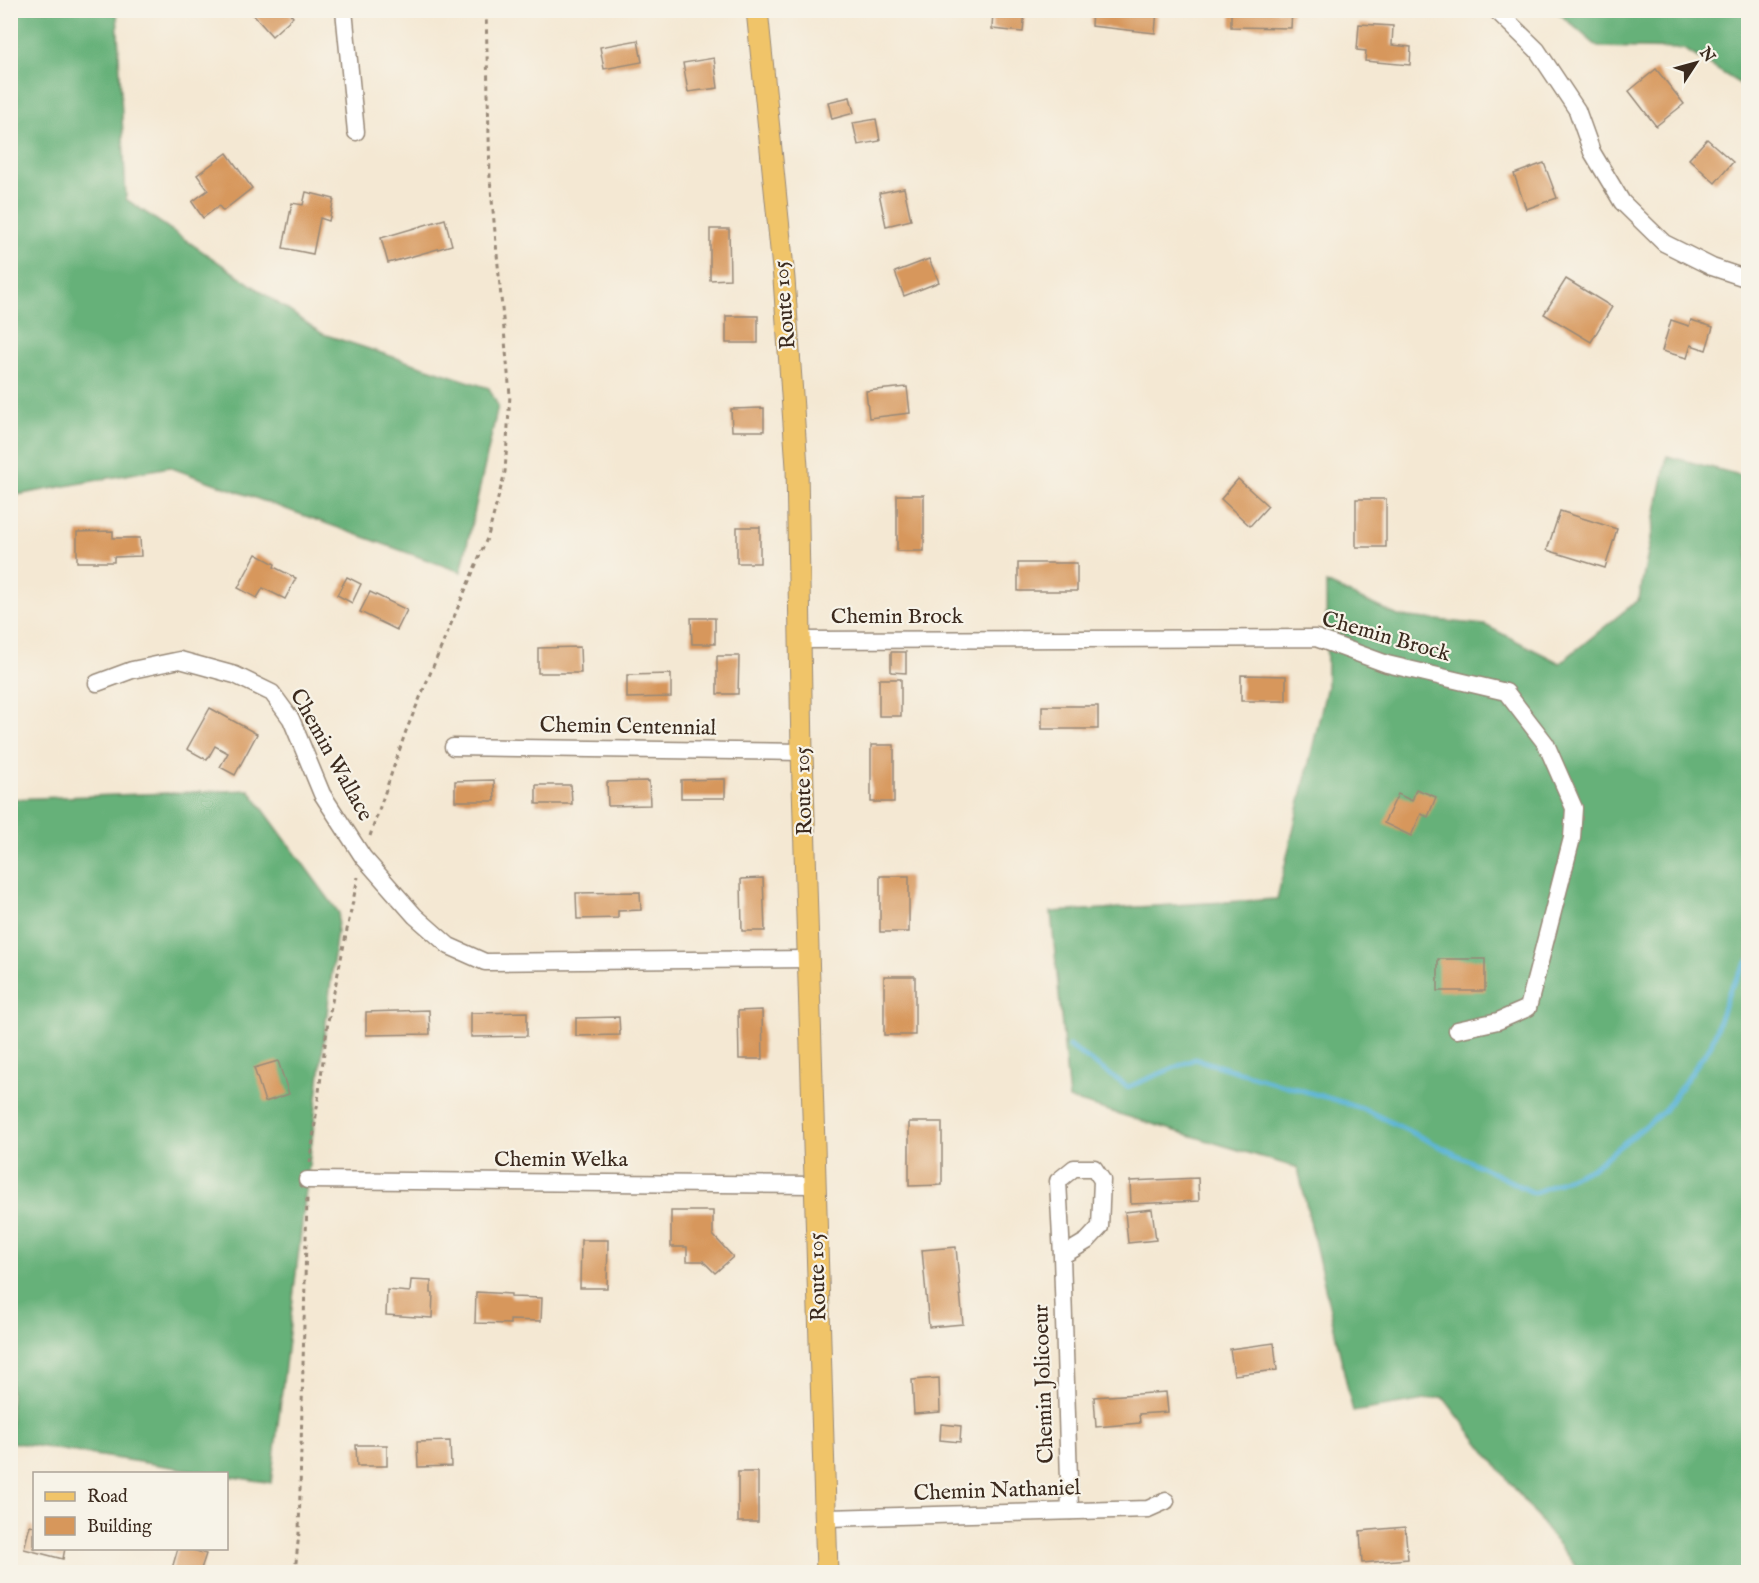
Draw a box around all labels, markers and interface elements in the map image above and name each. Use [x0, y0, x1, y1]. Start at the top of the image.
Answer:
north arrow [1666, 33, 1726, 93]
text: N [1694, 43, 1719, 67]
street label: Route 105 [767, 259, 803, 351]
street label: Chemin Brock [831, 603, 964, 631]
street label: Chemin Brock [1318, 605, 1454, 669]
street label: Chemin Wallace [283, 684, 379, 826]
street label: Chemin Centennial [539, 711, 717, 743]
street label: Route 105 [788, 746, 820, 836]
street label: Chemin Welka [494, 1146, 629, 1174]
street label: Route 105 [802, 1232, 834, 1322]
street label: Chemin Jolicoeur [1027, 1304, 1061, 1464]
legend [33, 1472, 228, 1550]
street label: Chemin Nathaniel [913, 1474, 1081, 1508]
text: Road [87, 1486, 128, 1509]
text: Building [87, 1516, 152, 1539]

